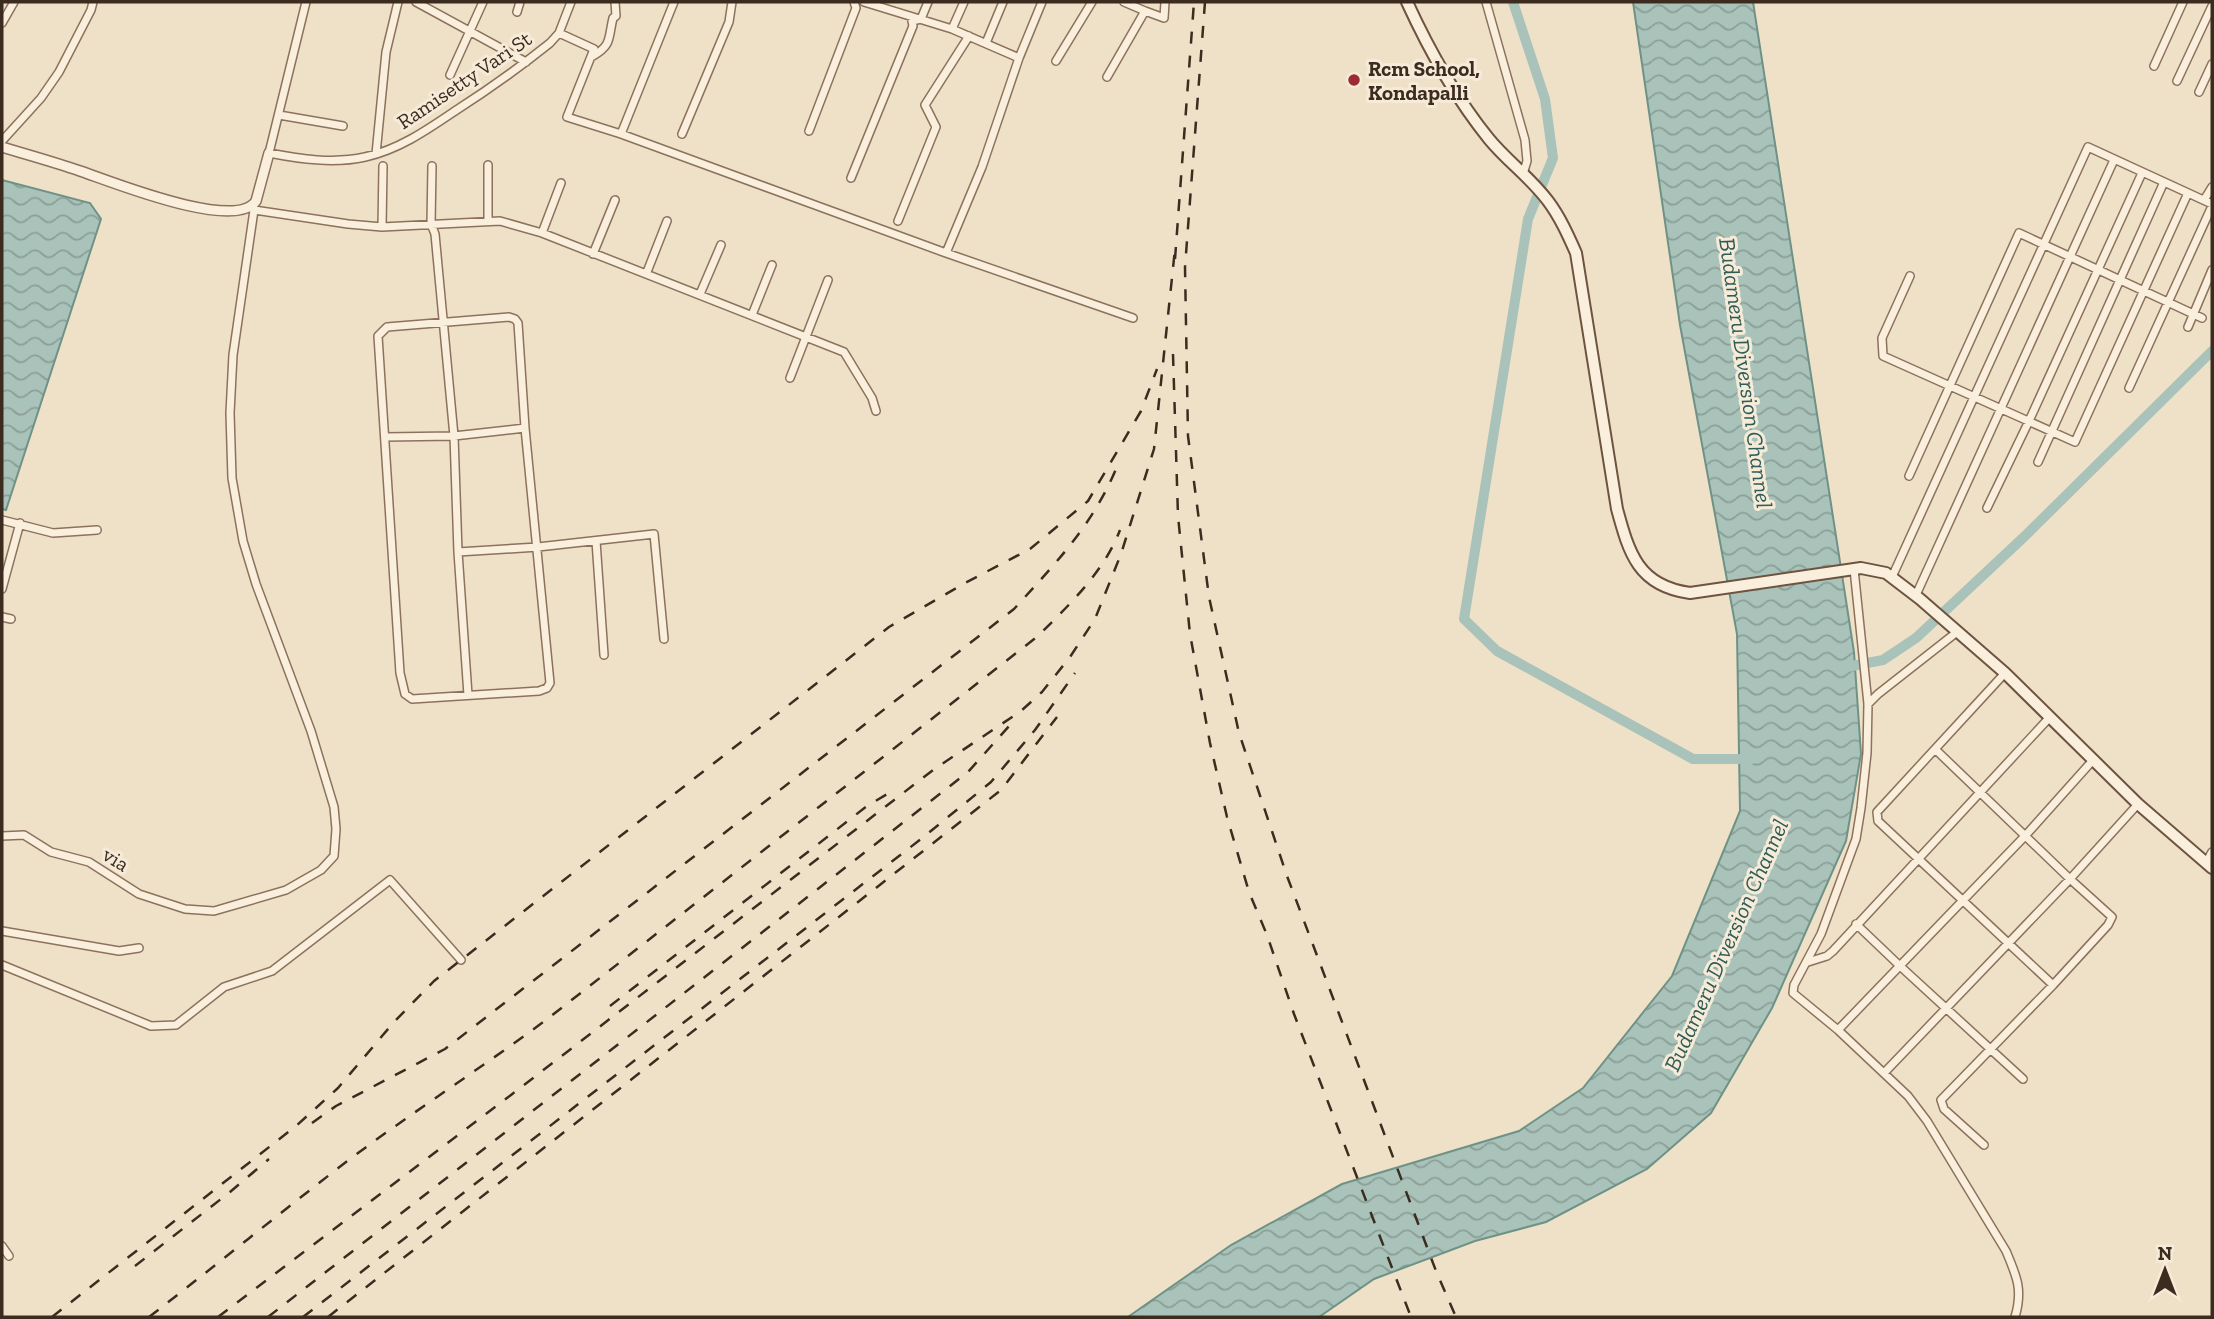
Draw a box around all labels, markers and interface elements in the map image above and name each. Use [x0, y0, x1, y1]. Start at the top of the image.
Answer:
street label: Ramisetty Vari St [392, 26, 536, 134]
place label: Rcm School, Kondapalli [1368, 56, 1480, 105]
marker: Rcm School, Kondapalli [1346, 72, 1362, 88]
water label: Budameru Diversion Channel [1713, 236, 1779, 510]
water label: Budameru Diversion Channel [1658, 815, 1794, 1075]
street label: via [98, 841, 134, 877]
north arrow [2130, 1235, 2200, 1305]
text: N [2158, 1242, 2172, 1265]

